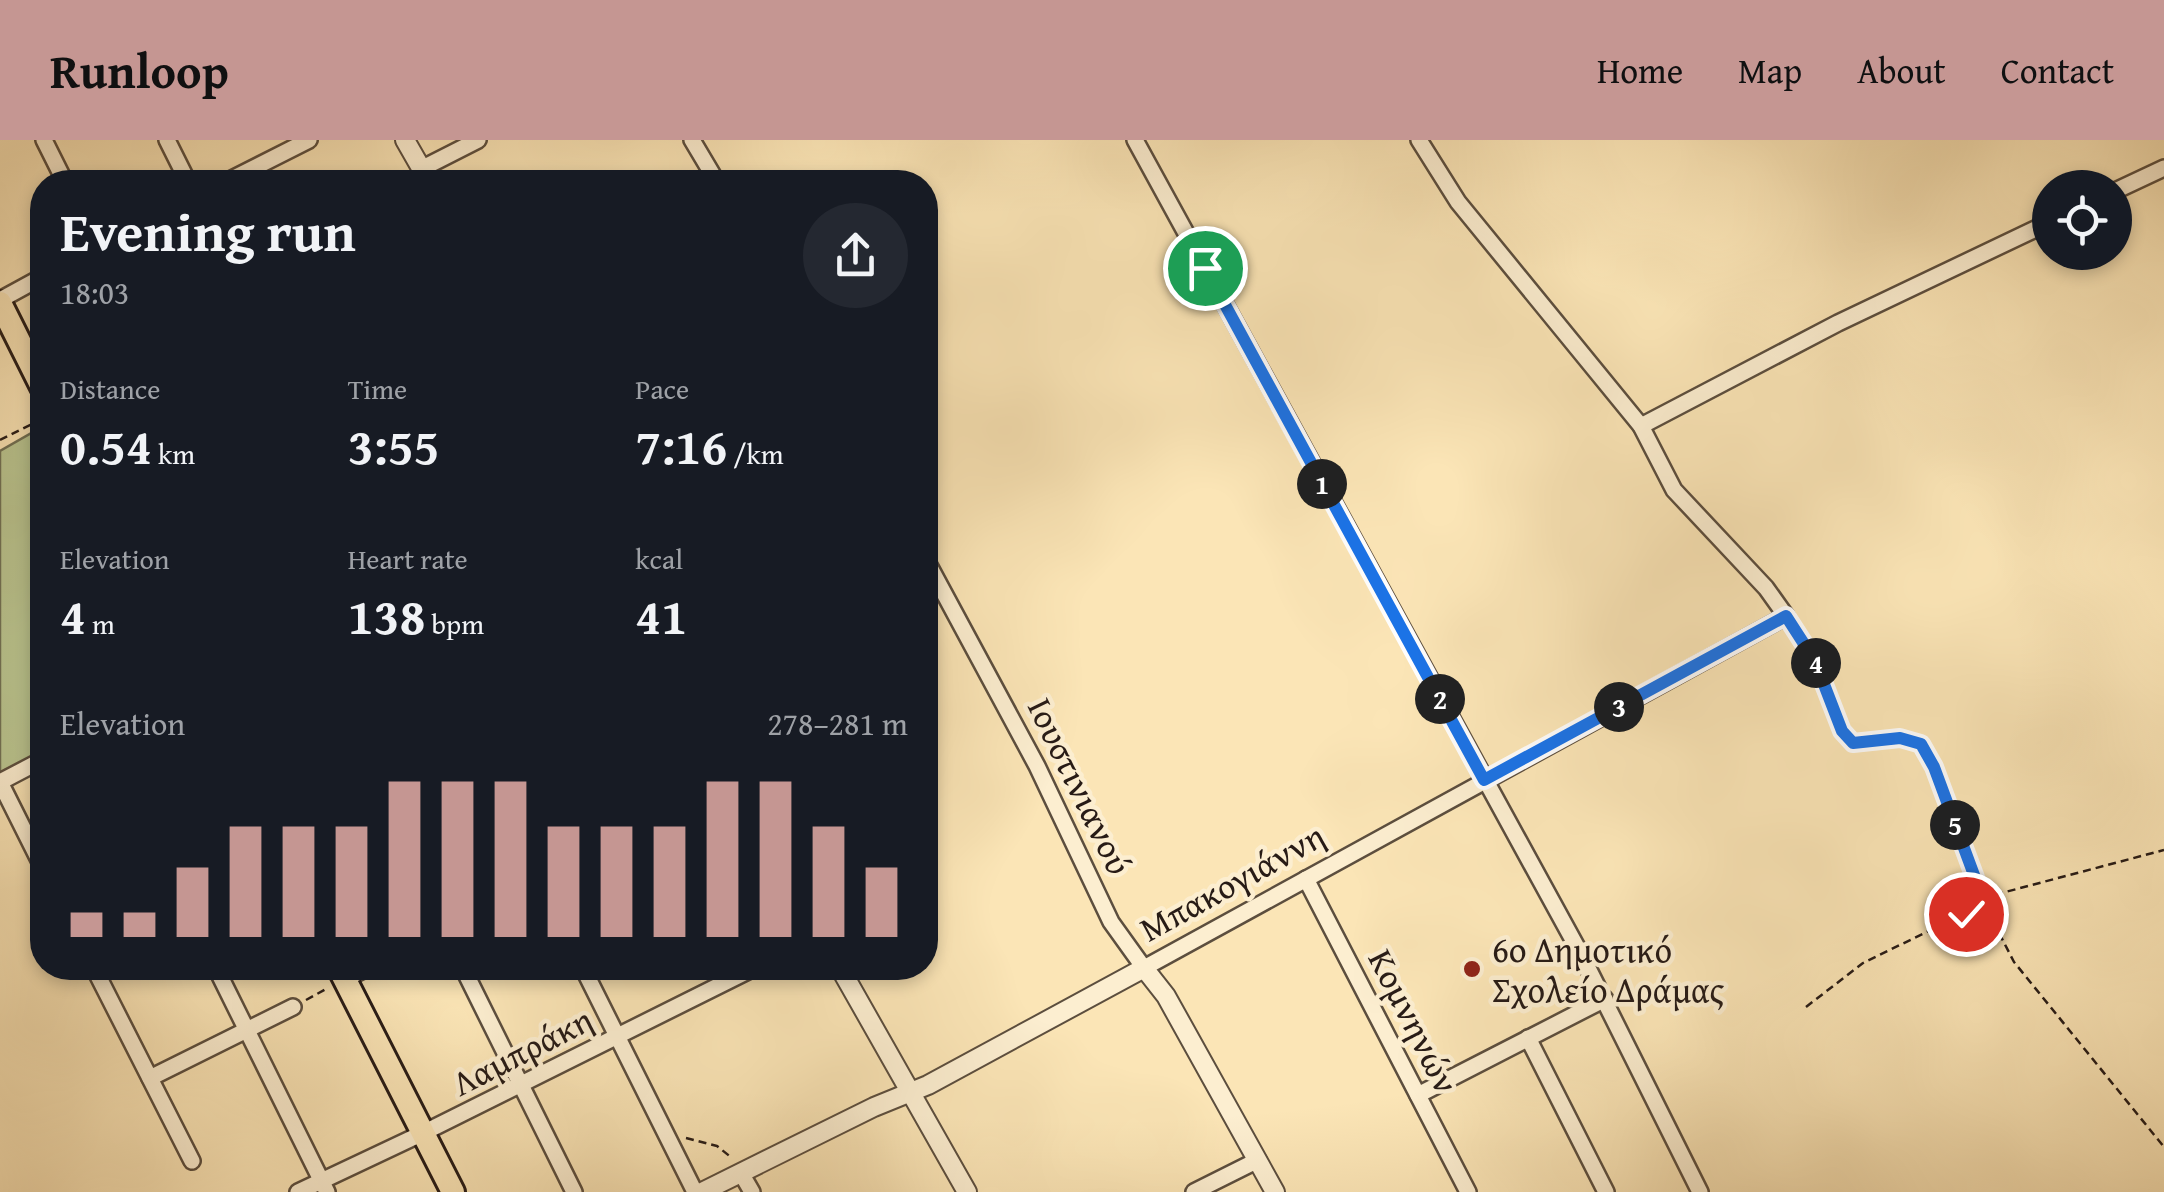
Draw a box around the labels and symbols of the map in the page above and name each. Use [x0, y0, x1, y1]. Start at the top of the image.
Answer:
pin [1163, 226, 1248, 311]
pin: 1 [1297, 459, 1347, 509]
pin: 4 [1791, 638, 1841, 688]
pin: 2 [1415, 674, 1465, 724]
pin: 3 [1594, 682, 1644, 732]
street label: Ιουστινιανού [1015, 689, 1145, 883]
pin: 5 [1930, 800, 1980, 850]
street label: Μπακογιάννη [1130, 810, 1334, 954]
pin [1924, 872, 2009, 957]
place label: 6o Δημοτικό Σχολείο Δράμας [1492, 924, 1725, 1015]
street label: Κομνηνών [1356, 940, 1472, 1102]
marker: 6o Δημοτικό Σχολείο Δράμας [1461, 958, 1483, 980]
street label: Λαμπράκη [443, 994, 601, 1108]

